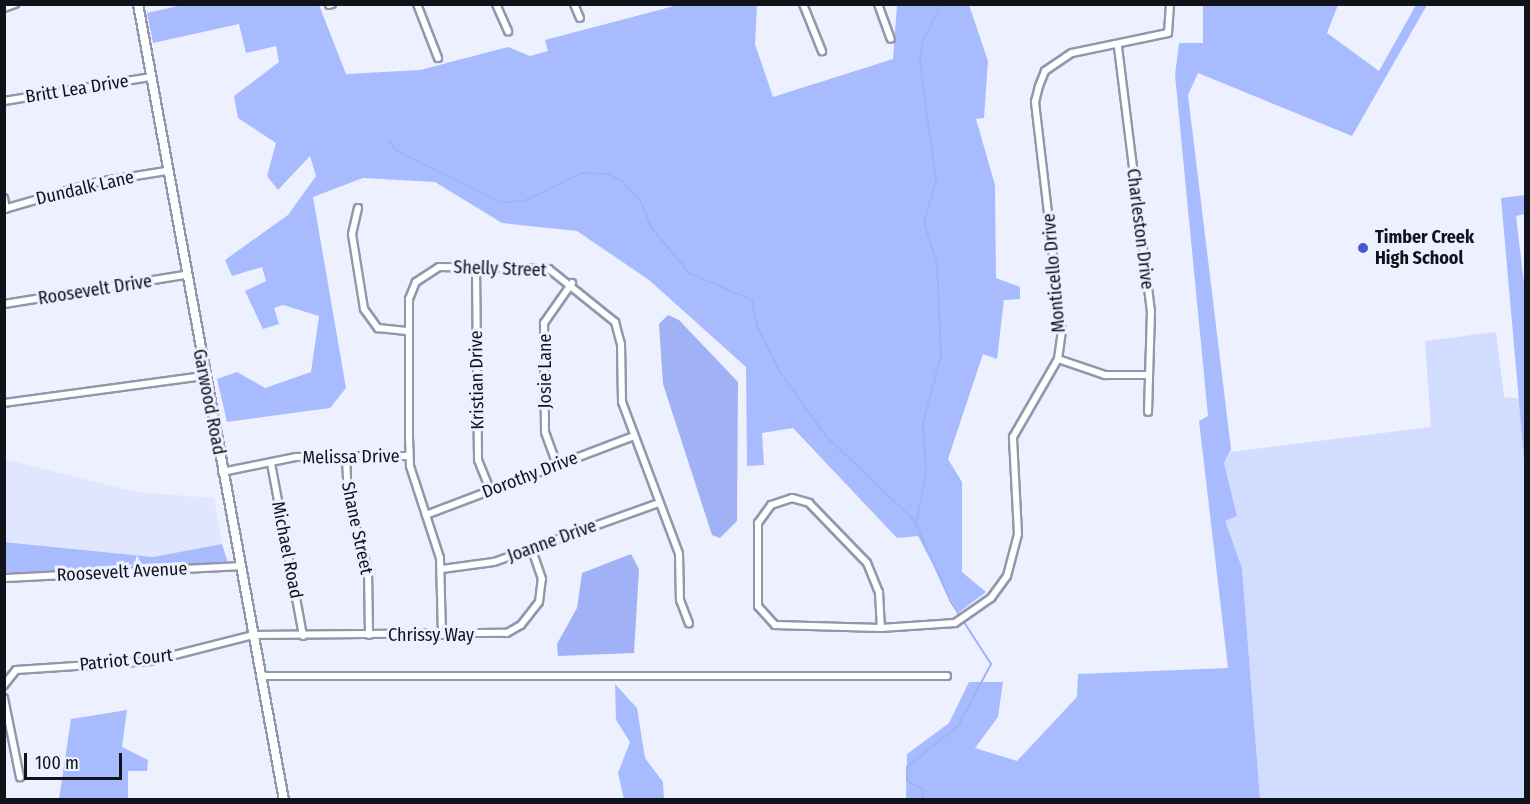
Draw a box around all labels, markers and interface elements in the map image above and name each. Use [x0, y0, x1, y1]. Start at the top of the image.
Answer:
street label: Britt Lea Drive [24, 70, 130, 108]
street label: Dundalk Lane [34, 166, 136, 210]
street label: Charleston Drive [1122, 167, 1158, 291]
street label: Monticello Drive [1038, 212, 1070, 334]
place label: Timber Creek High School [1375, 227, 1474, 270]
marker: Timber Creek High School [1356, 241, 1370, 255]
street label: Shelly Street [453, 257, 547, 281]
street label: Roosevelt Drive [37, 270, 153, 310]
street label: Kristian Drive [465, 330, 489, 430]
street label: Josie Lane [534, 334, 556, 408]
street label: Garwood Road [188, 347, 230, 457]
street label: Melissa Drive [302, 445, 400, 469]
street label: Dorothy Drive [479, 447, 581, 503]
street label: Shane Street [337, 480, 377, 576]
street label: Michael Road [267, 500, 307, 600]
street label: Joanne Drive [504, 515, 600, 567]
street label: Roosevelt Avenue [56, 558, 188, 586]
street label: Chrissy Way [388, 624, 474, 646]
street label: Patriot Court [78, 644, 174, 676]
scale bar [27, 741, 124, 779]
text: 100 m [35, 752, 79, 774]

